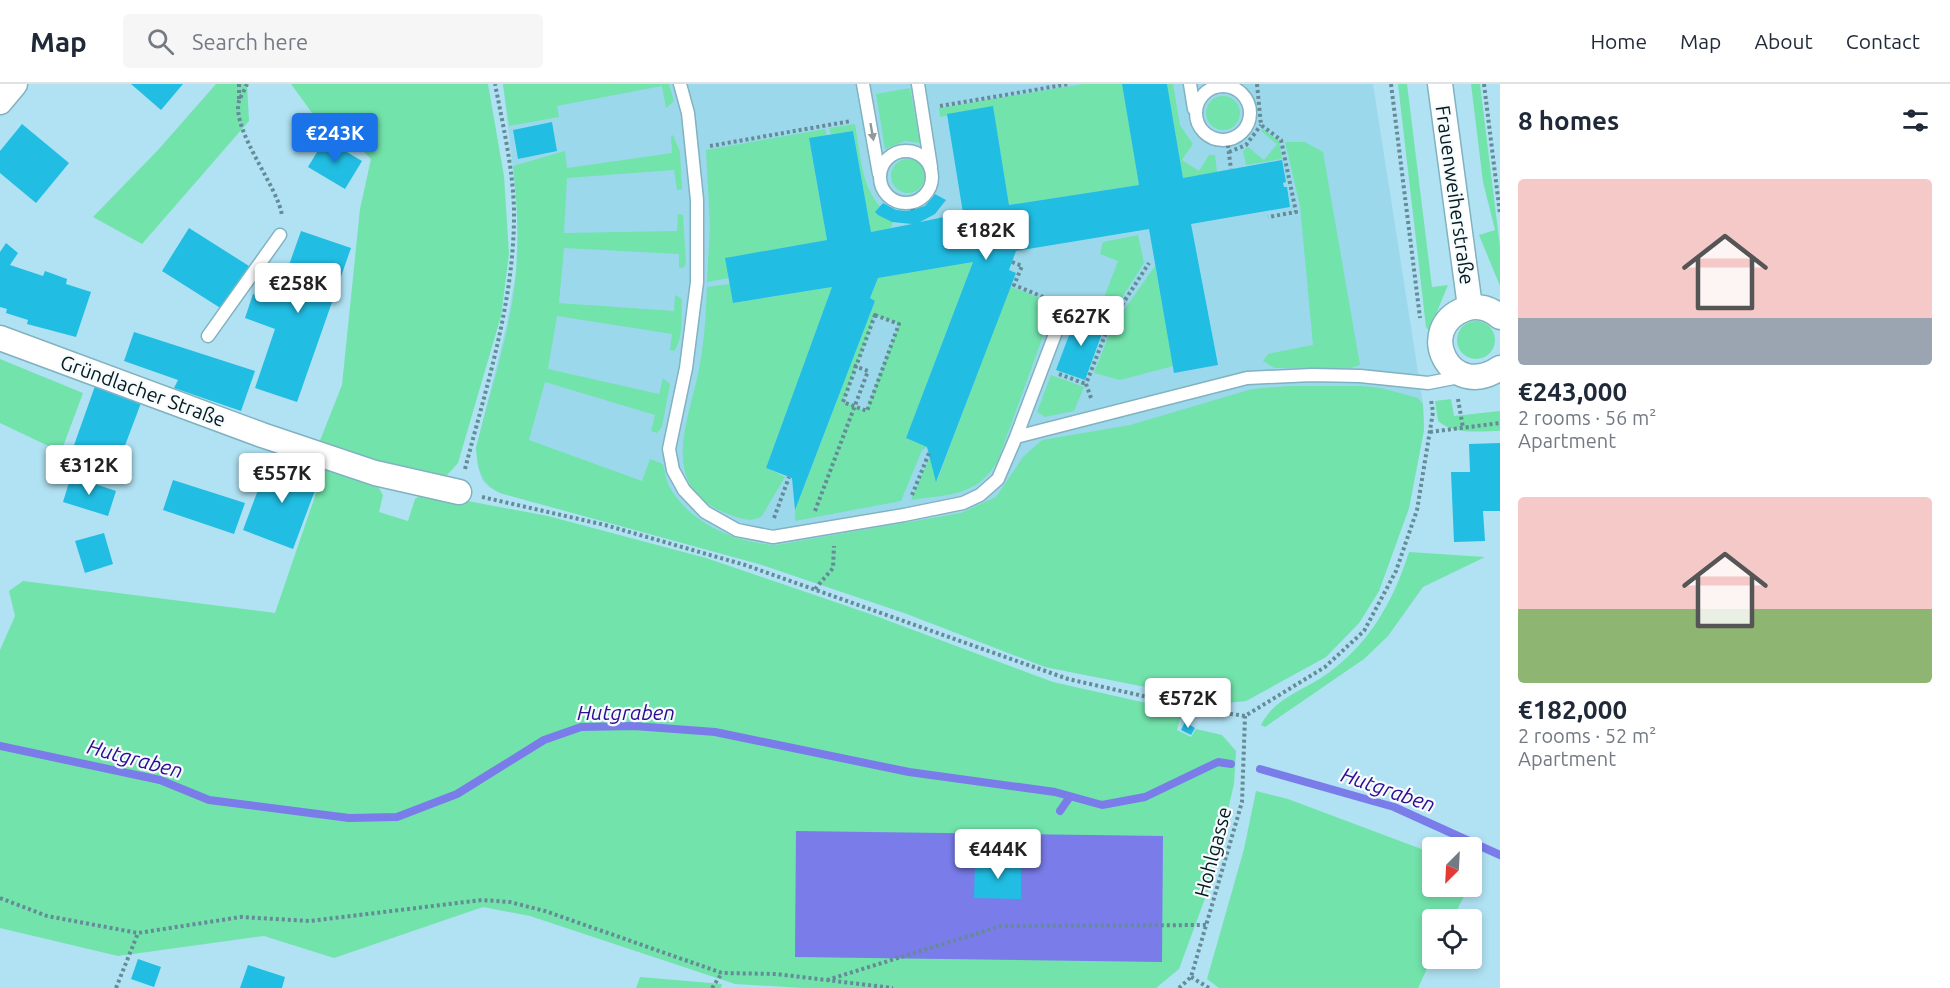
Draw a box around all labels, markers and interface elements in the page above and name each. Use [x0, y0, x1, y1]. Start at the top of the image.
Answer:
search box [123, 14, 543, 68]
icon: search [144, 25, 177, 58]
text: Map [30, 26, 87, 57]
text: Search here [192, 29, 308, 54]
text: Home [1590, 29, 1647, 53]
text: Map [1680, 29, 1721, 53]
text: About [1754, 29, 1813, 53]
text: Contact [1846, 29, 1920, 53]
street label: Frauenweiherstraße [1432, 104, 1479, 286]
icon: filters [1899, 104, 1932, 137]
text: 8 homes [1518, 106, 1619, 135]
pin: €243K [293, 113, 377, 164]
text: €243K [306, 121, 364, 144]
one-way arrow [867, 123, 876, 142]
pin: €182K [944, 210, 1028, 261]
text: €182K [957, 218, 1015, 241]
icon: home [1671, 218, 1779, 326]
pin: €258K [256, 263, 340, 314]
text: €258K [269, 271, 327, 294]
pin: €627K [1039, 296, 1123, 347]
text: €627K [1052, 304, 1110, 327]
street label: Gründlacher Straße [57, 350, 229, 431]
text: €243,000 [1518, 377, 1627, 406]
text: 2 rooms · 56 m² [1518, 406, 1656, 429]
text: Apartment [1518, 429, 1616, 452]
pin: €312K [47, 445, 131, 496]
text: €312K [60, 453, 118, 476]
pin: €557K [240, 453, 324, 504]
text: €557K [253, 461, 311, 484]
icon: home [1671, 536, 1779, 644]
pin: €572K [1146, 678, 1230, 729]
text: €572K [1159, 686, 1217, 709]
text: €182,000 [1518, 695, 1627, 724]
water label: Hutgraben [577, 700, 675, 724]
text: 2 rooms · 52 m² [1518, 724, 1656, 747]
water label: Hutgraben [85, 734, 186, 782]
text: Apartment [1518, 747, 1616, 770]
water label: Hutgraben [1338, 762, 1439, 816]
street label: Hohlgasse [1189, 804, 1236, 900]
pin: €444K [956, 829, 1040, 880]
text: €444K [969, 837, 1027, 860]
north arrow [1422, 837, 1482, 897]
map controls [1422, 837, 1482, 969]
button: locate [1422, 909, 1482, 969]

